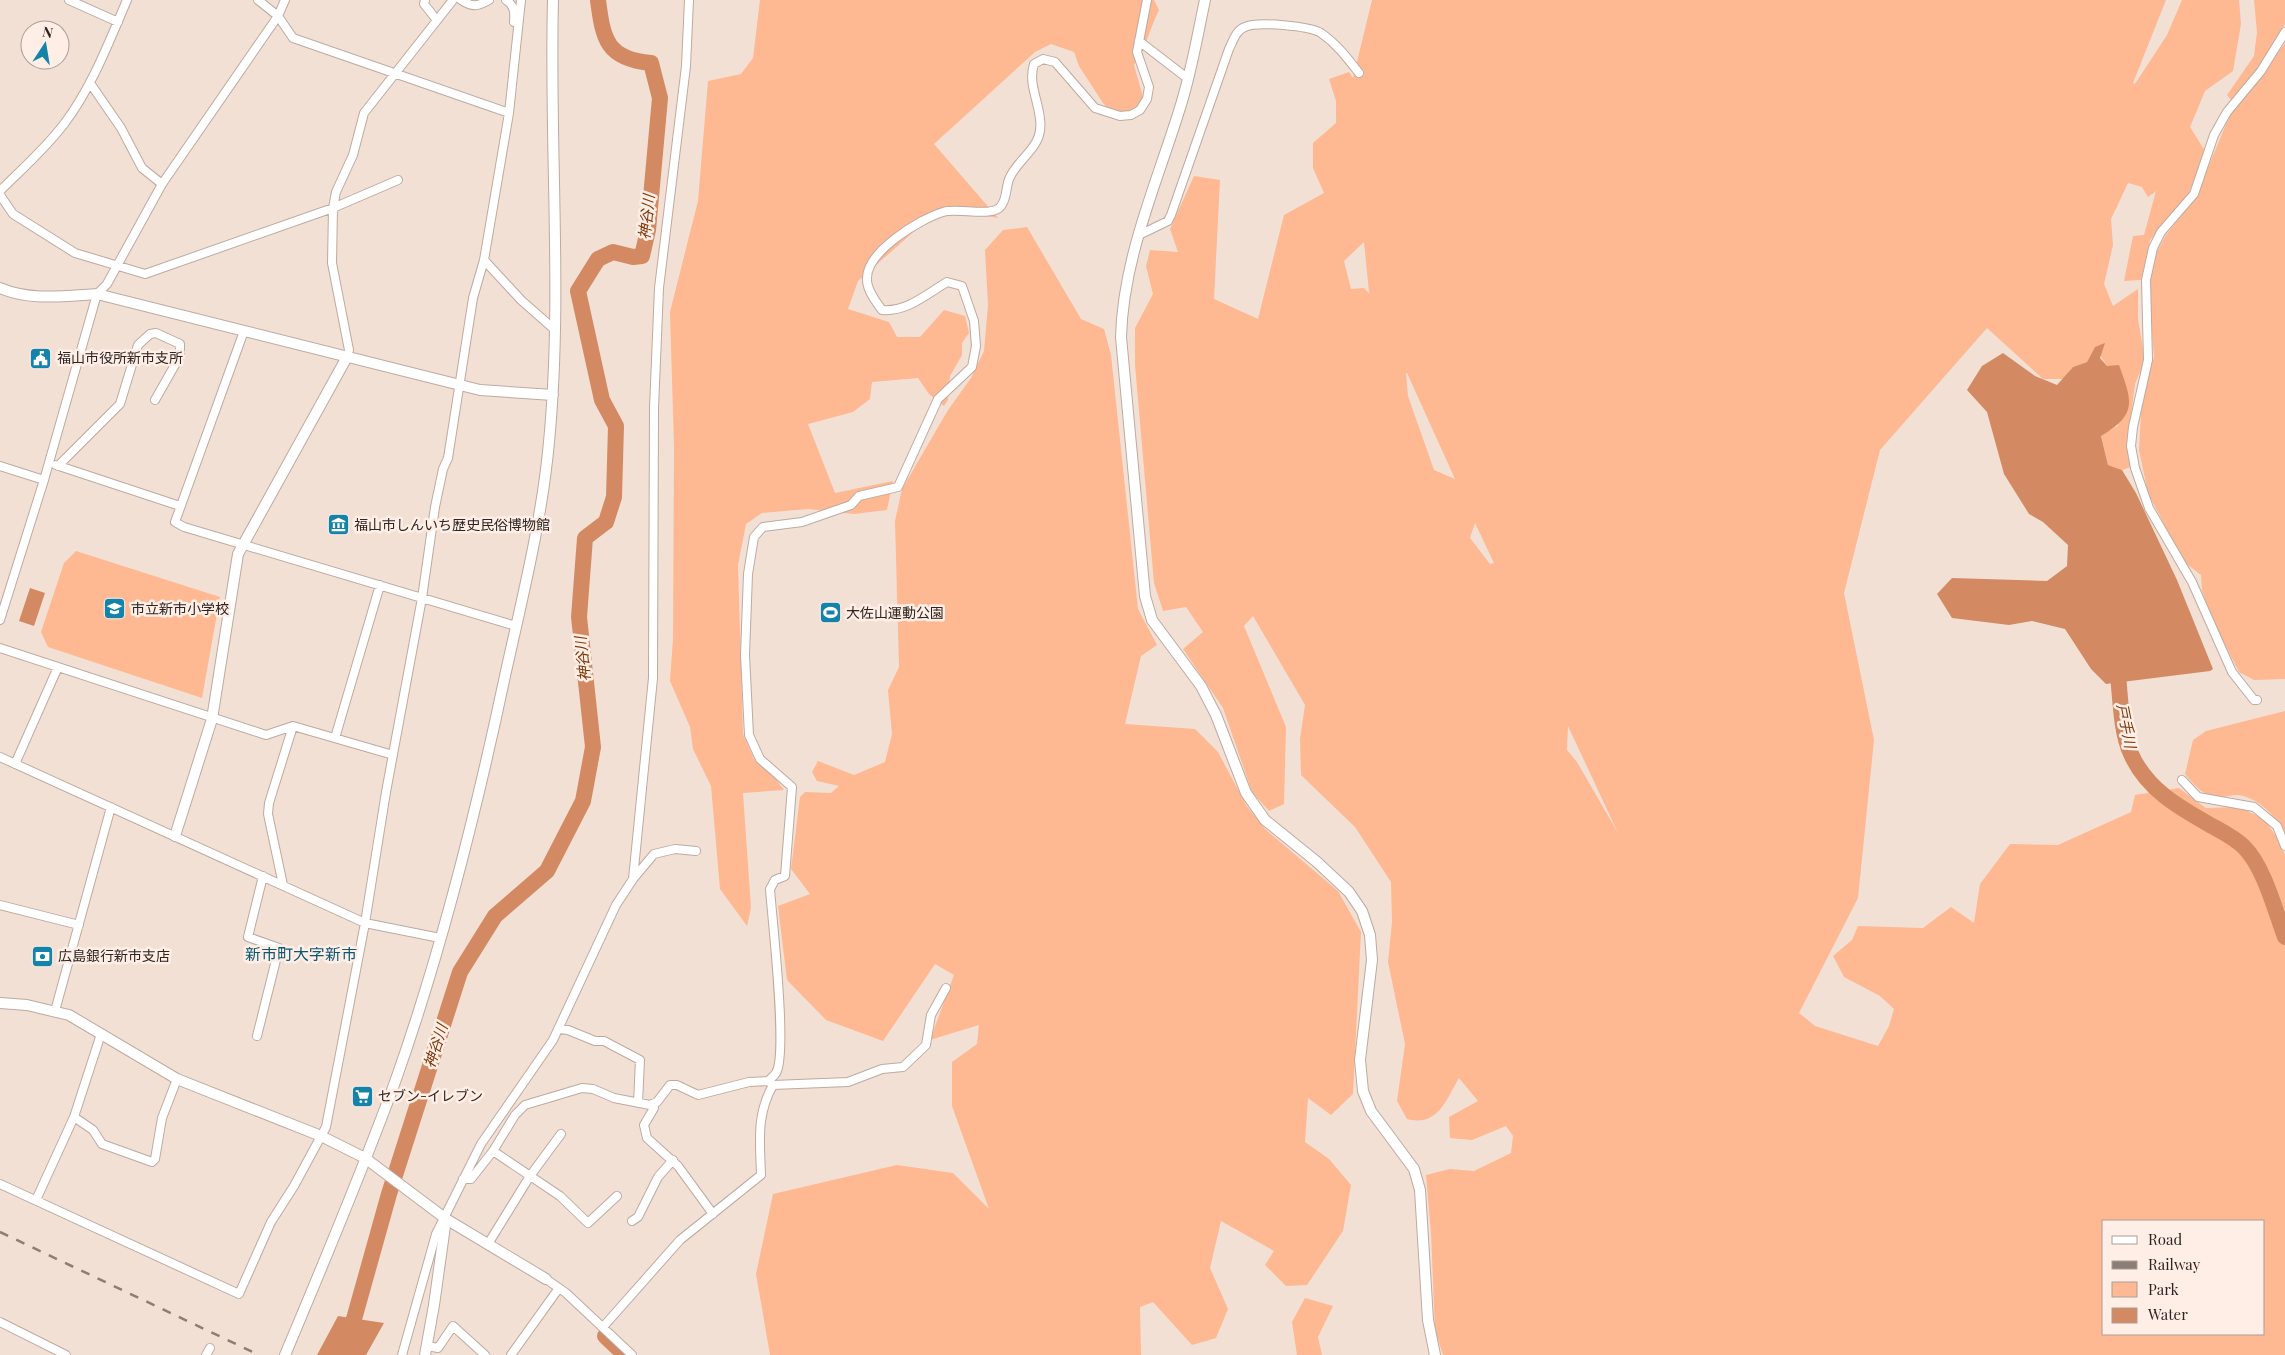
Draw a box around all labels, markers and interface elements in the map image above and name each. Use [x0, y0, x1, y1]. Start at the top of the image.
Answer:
north arrow [20, 20, 70, 70]
text: N [41, 21, 55, 42]
water label: 神谷川 [634, 191, 659, 240]
public building icon: 福山市役所新市支所 [29, 346, 53, 370]
place label: 福山市役所新市支所 [57, 348, 183, 367]
museum icon: 福山市しんいち歴史民俗博物館 [326, 513, 350, 537]
place label: 福山市しんいち歴史民俗博物館 [354, 515, 550, 534]
school or university icon: 市立新市小学校 [103, 597, 127, 621]
place label: 市立新市小学校 [131, 599, 229, 618]
sports icon: 大佐山運動公園 [818, 601, 842, 625]
place label: 大佐山運動公園 [846, 603, 944, 622]
water label: 神谷川 [570, 634, 594, 683]
water label: 戸手川 [2113, 702, 2141, 752]
district label: 新市町大字新市 [245, 943, 357, 964]
bank icon: 広島銀行新市支店 [30, 944, 54, 968]
place label: 広島銀行新市支店 [58, 946, 170, 965]
water label: 神谷川 [419, 1019, 452, 1070]
supermarket icon: セブン-イレブン [350, 1084, 374, 1108]
place label: セブン-イレブン [378, 1086, 483, 1105]
legend [2102, 1220, 2265, 1335]
text: Road [2148, 1229, 2182, 1249]
text: Railway [2148, 1254, 2201, 1274]
text: Park [2148, 1279, 2180, 1299]
text: Water [2147, 1304, 2188, 1324]

